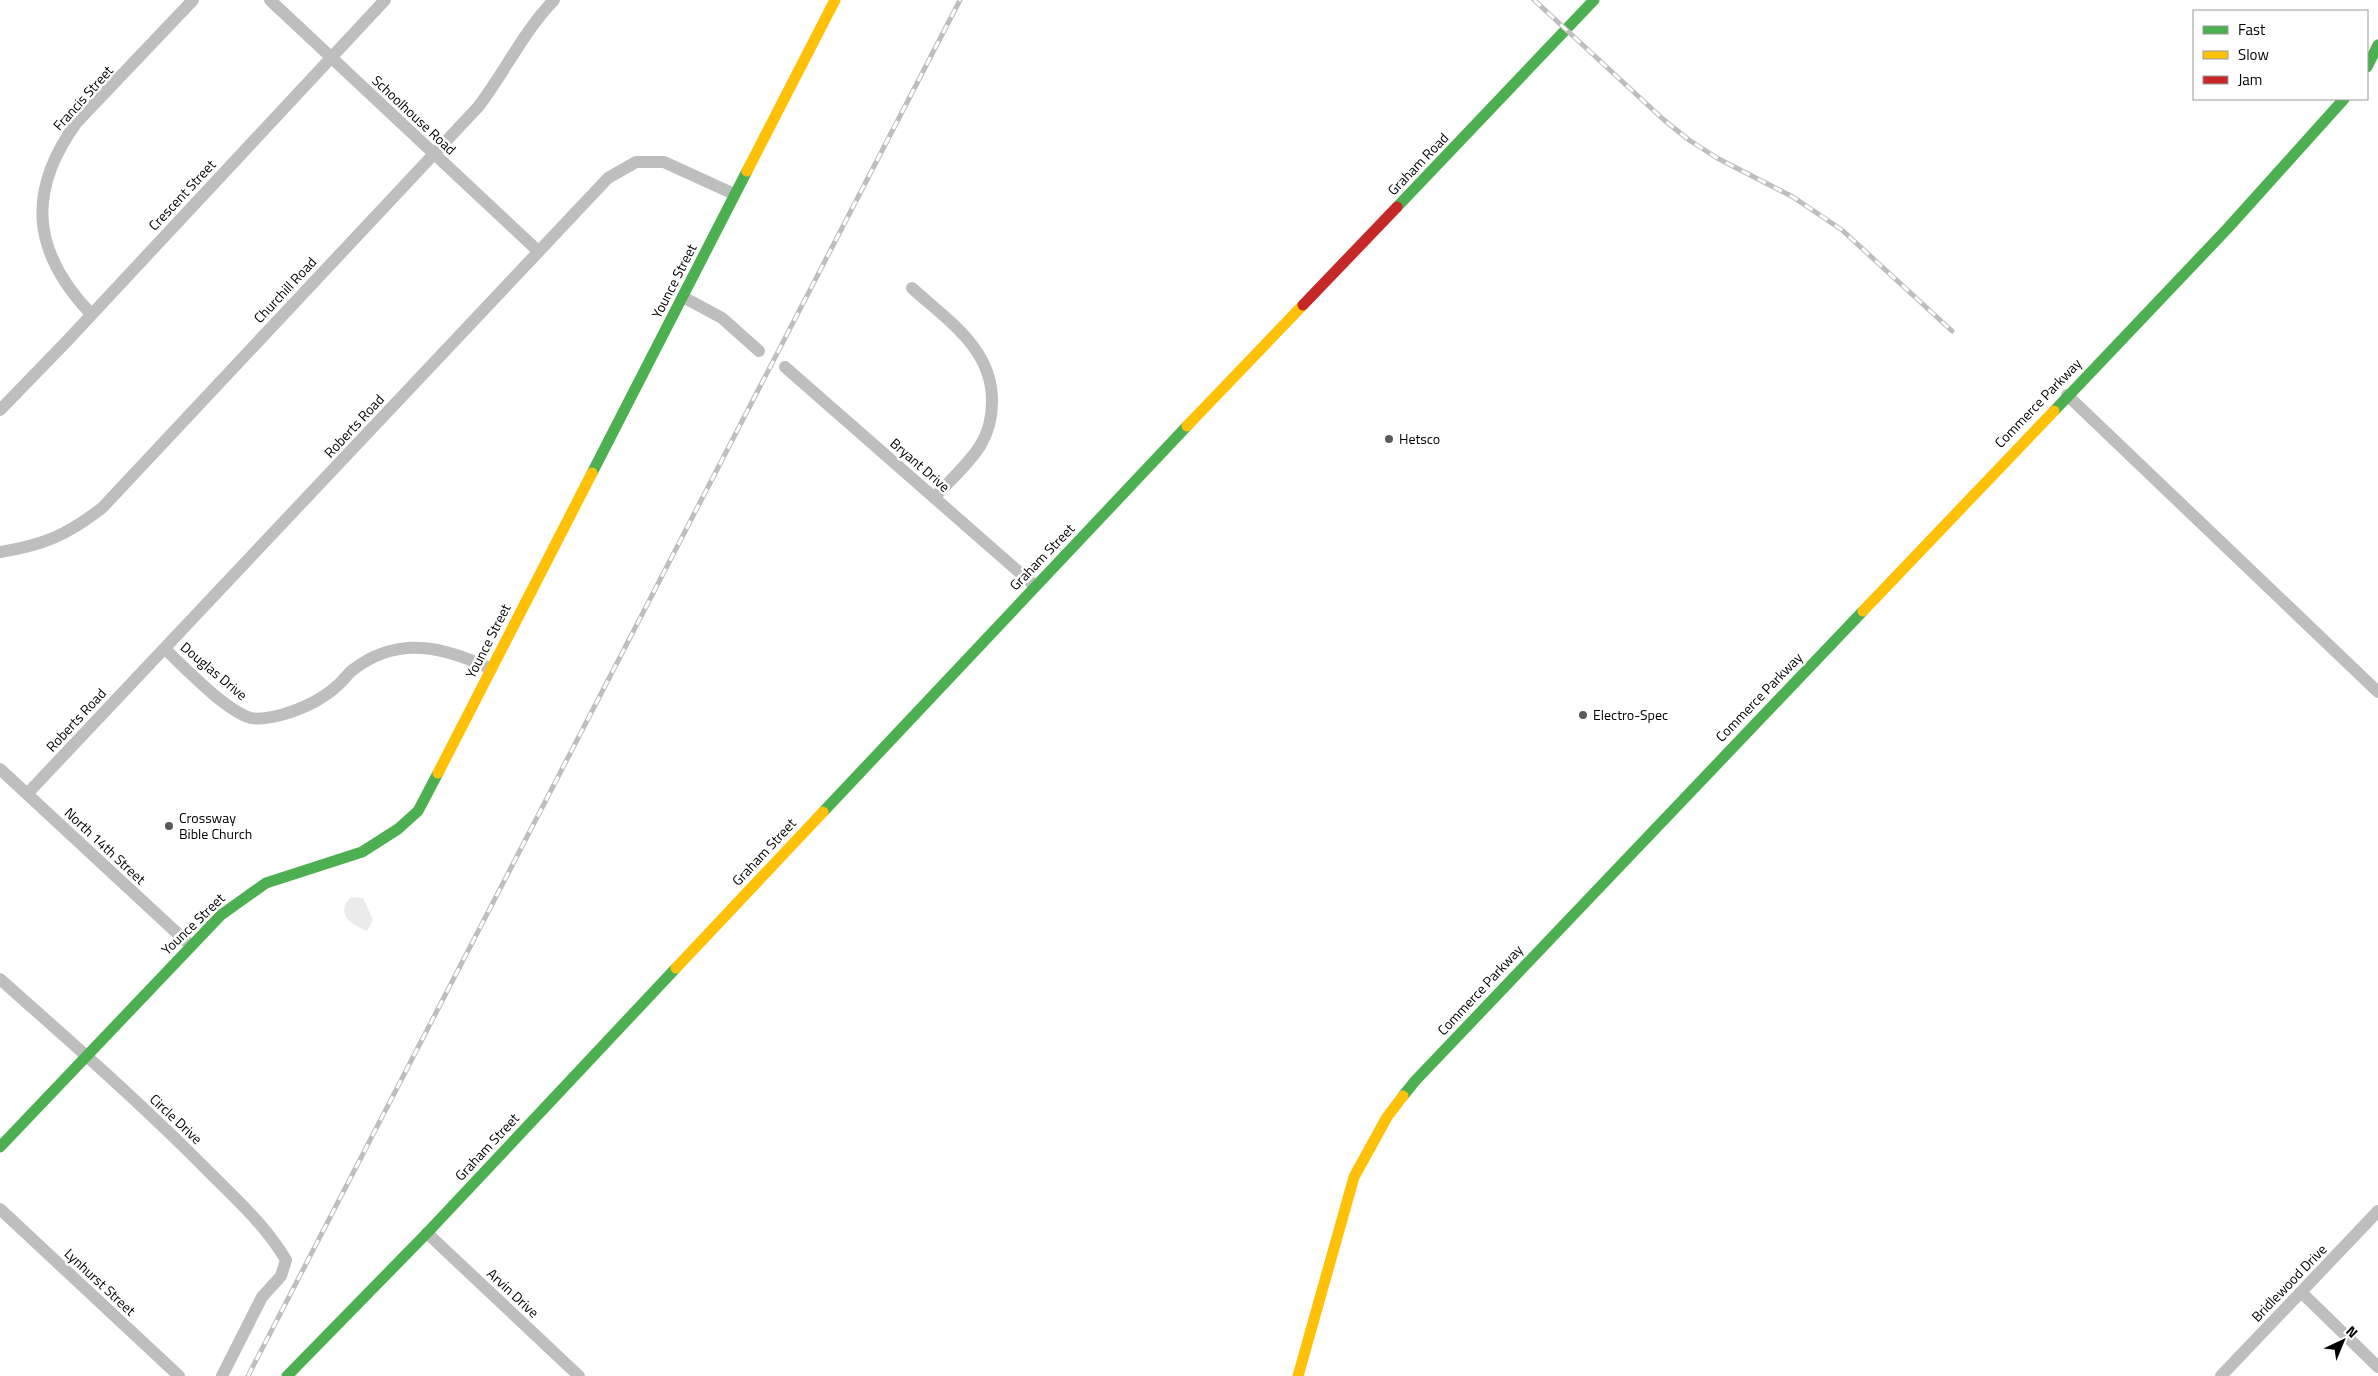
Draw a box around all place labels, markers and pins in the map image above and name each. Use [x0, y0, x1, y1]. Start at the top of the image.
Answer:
place label: Hetsco [1399, 428, 1440, 449]
marker: Hetsco [1383, 433, 1395, 445]
place label: Electro-Spec [1593, 704, 1668, 725]
marker: Electro-Spec [1577, 709, 1589, 721]
place label: Crossway Bible Church [179, 807, 252, 844]
marker: Crossway Bible Church [163, 820, 175, 832]

